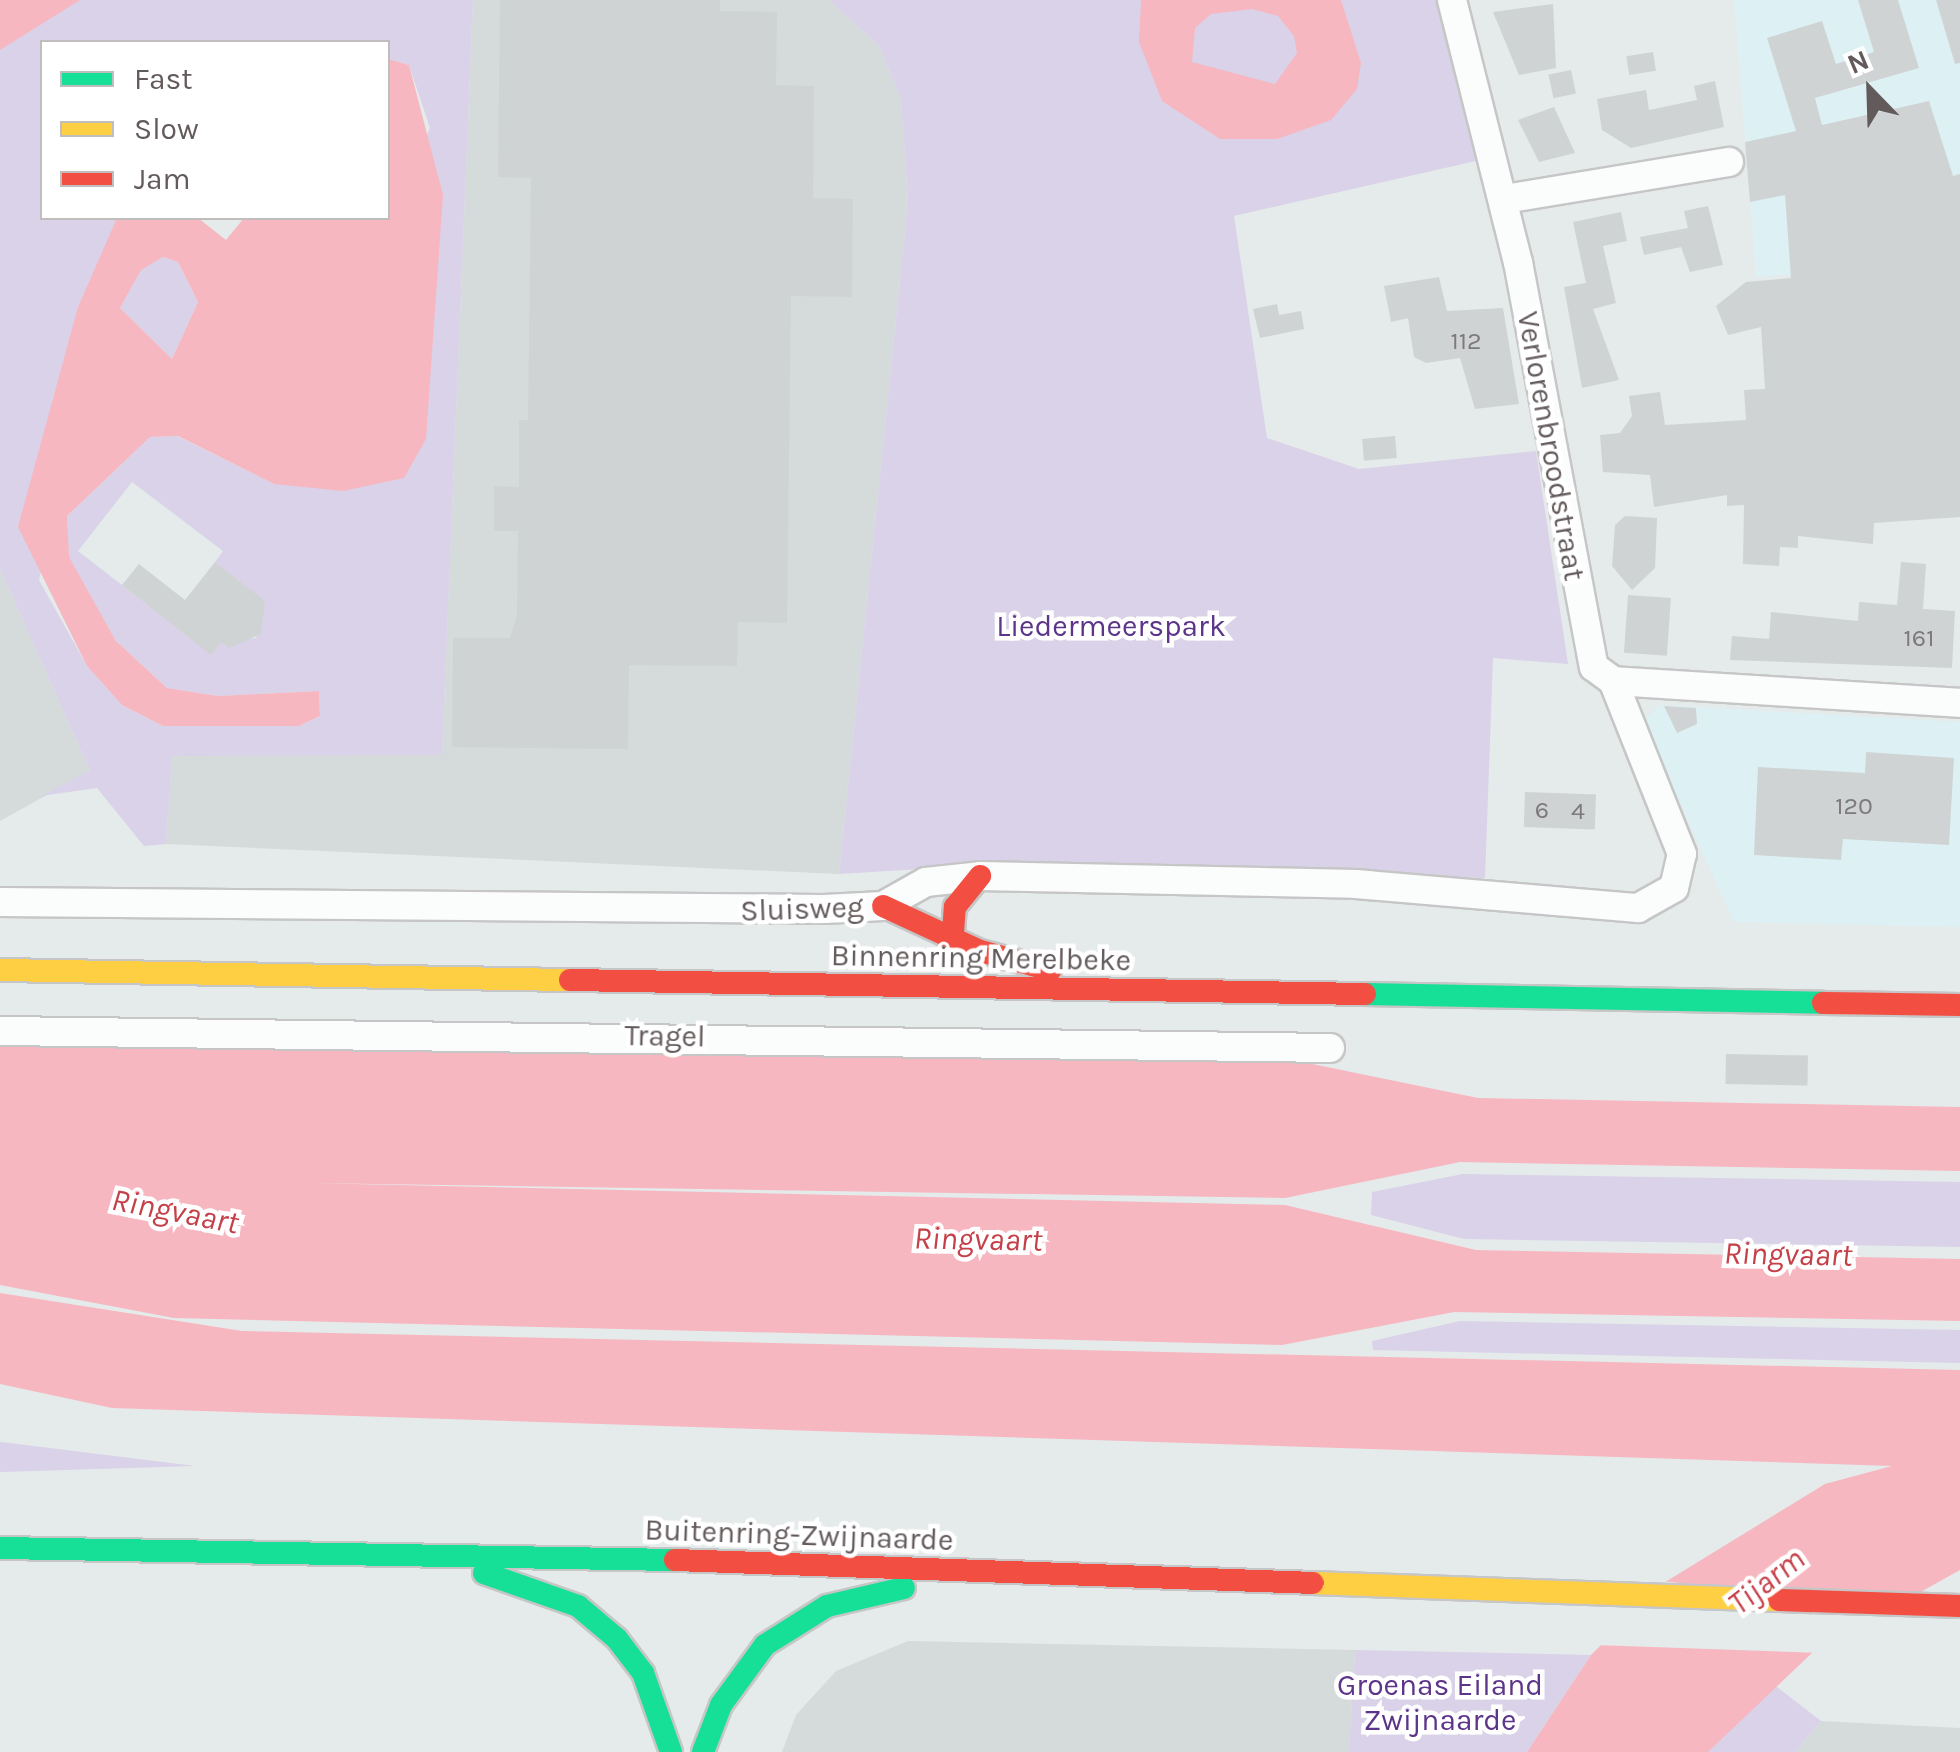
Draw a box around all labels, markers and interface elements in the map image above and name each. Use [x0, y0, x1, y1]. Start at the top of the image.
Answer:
legend [40, 40, 390, 220]
north arrow [1820, 40, 1920, 140]
text: N [1842, 43, 1874, 81]
text: Fast [134, 61, 193, 97]
text: Slow [134, 111, 199, 147]
text: Jam [134, 161, 191, 197]
street label: Verlorenbroodstraat [1510, 309, 1592, 583]
house number: 112 [1450, 326, 1482, 356]
park label: Liedermeerspark [996, 608, 1226, 644]
house number: 161 [1904, 623, 1934, 653]
house number: 120 [1835, 791, 1873, 821]
house number: 6 [1535, 795, 1549, 825]
house number: 4 [1571, 796, 1585, 826]
street label: Sluisweg [740, 889, 864, 929]
street label: Binnenring Merelbeke [831, 937, 1131, 979]
street label: Tragel [624, 1017, 706, 1055]
water label: Ringvaart [108, 1181, 242, 1243]
water label: Ringvaart [913, 1220, 1043, 1260]
water label: Ringvaart [1723, 1235, 1853, 1275]
street label: Buitenring-Zwijnaarde [644, 1512, 954, 1558]
water label: Tijarm [1721, 1540, 1813, 1624]
park label: Groenas Eiland Zwijnaarde [1337, 1667, 1543, 1738]

